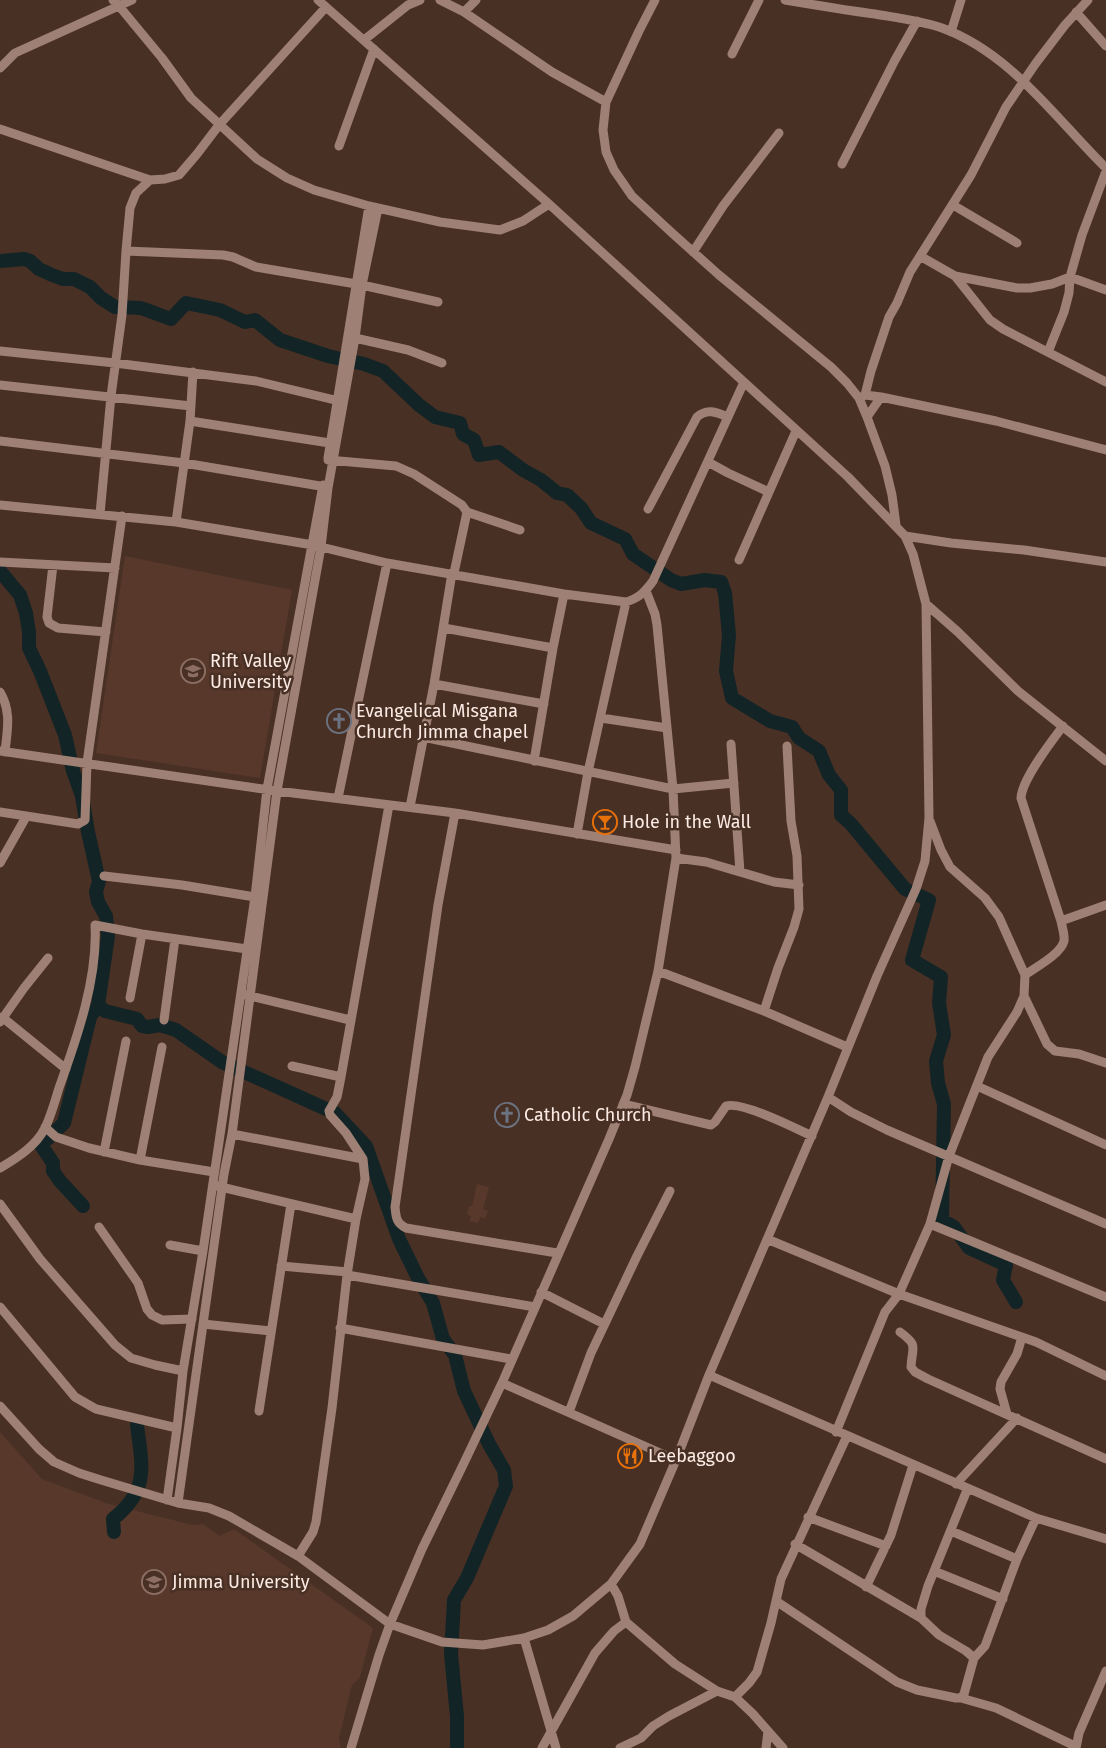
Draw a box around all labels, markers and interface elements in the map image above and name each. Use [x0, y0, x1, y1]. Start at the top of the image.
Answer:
place label: Rift Valley University [210, 650, 292, 693]
school or university icon: Rift Valley University [180, 658, 206, 684]
place label: Evangelical Misgana Church Jimma chapel [356, 700, 528, 743]
church icon: Evangelical Misgana Church Jimma chapel [326, 708, 352, 734]
bar icon: Hole in the Wall [592, 809, 618, 835]
place label: Hole in the Wall [622, 811, 751, 833]
church icon: Catholic Church [494, 1102, 520, 1128]
place label: Catholic Church [524, 1104, 651, 1126]
restaurant icon: Leebaggoo [617, 1443, 643, 1469]
place label: Leebaggoo [648, 1445, 736, 1467]
school or university icon: Jimma University [141, 1569, 167, 1595]
place label: Jimma University [172, 1571, 310, 1593]

